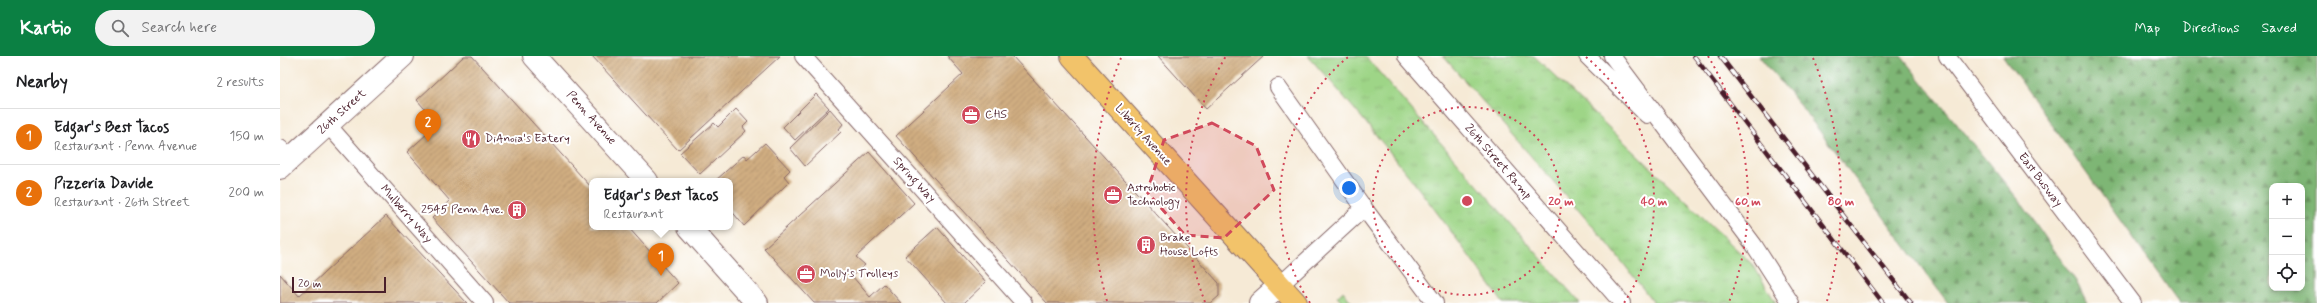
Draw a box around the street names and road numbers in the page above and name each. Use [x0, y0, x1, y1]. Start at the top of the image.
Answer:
street label: 26th Street [314, 86, 370, 138]
street label: Penn Avenue [563, 88, 619, 148]
street label: Liberty Avenue [1111, 101, 1175, 169]
street label: 26th Street Ramp [1461, 121, 1535, 203]
street label: East Busway [2014, 150, 2066, 211]
street label: Spring Way [888, 154, 939, 207]
street label: Mulberry Way [376, 181, 436, 247]

